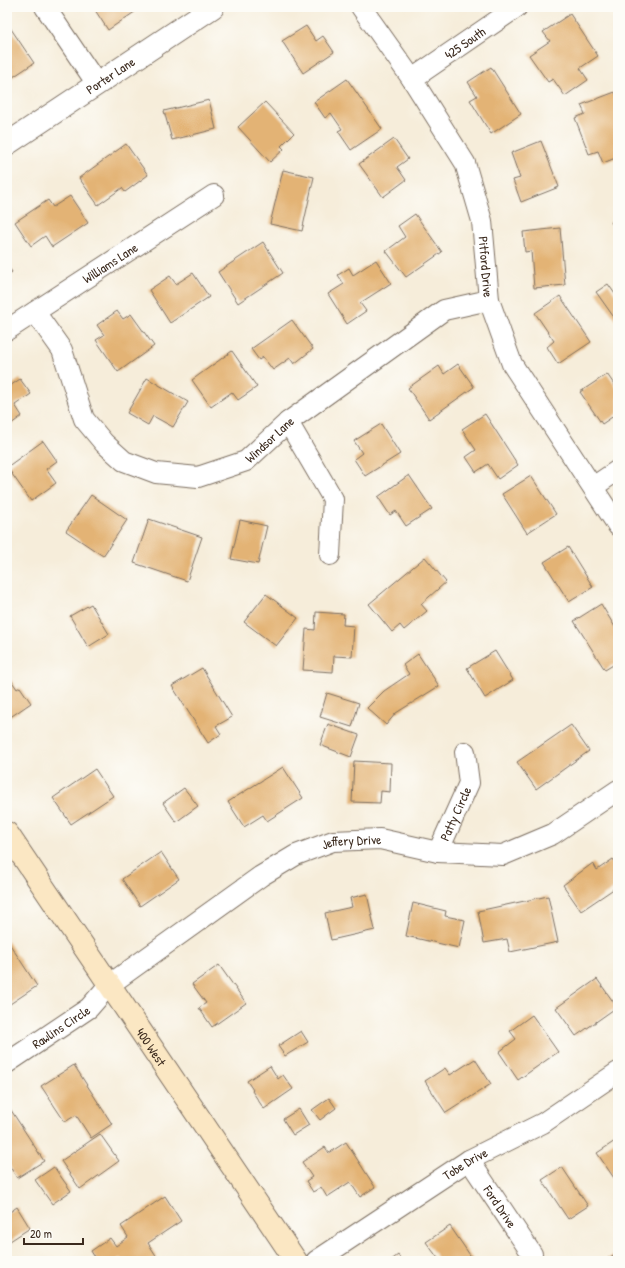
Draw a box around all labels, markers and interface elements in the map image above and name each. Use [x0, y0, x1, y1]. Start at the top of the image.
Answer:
street label: 425 South [441, 22, 489, 63]
street label: Porter Lane [82, 53, 138, 98]
street label: Pitford Drive [474, 236, 498, 298]
street label: Williams Lane [79, 238, 141, 287]
street label: Windsor Lane [241, 412, 297, 467]
street label: Patty Circle [435, 784, 475, 844]
street label: Jeffery Drive [319, 830, 382, 854]
street label: Rawlins Circle [29, 1001, 93, 1053]
street label: 400 West [132, 1024, 171, 1070]
street label: Tobe Drive [439, 1143, 490, 1184]
street label: Ford Drive [479, 1181, 521, 1231]
scale bar [24, 1220, 83, 1246]
text: 20 m [30, 1225, 52, 1242]

